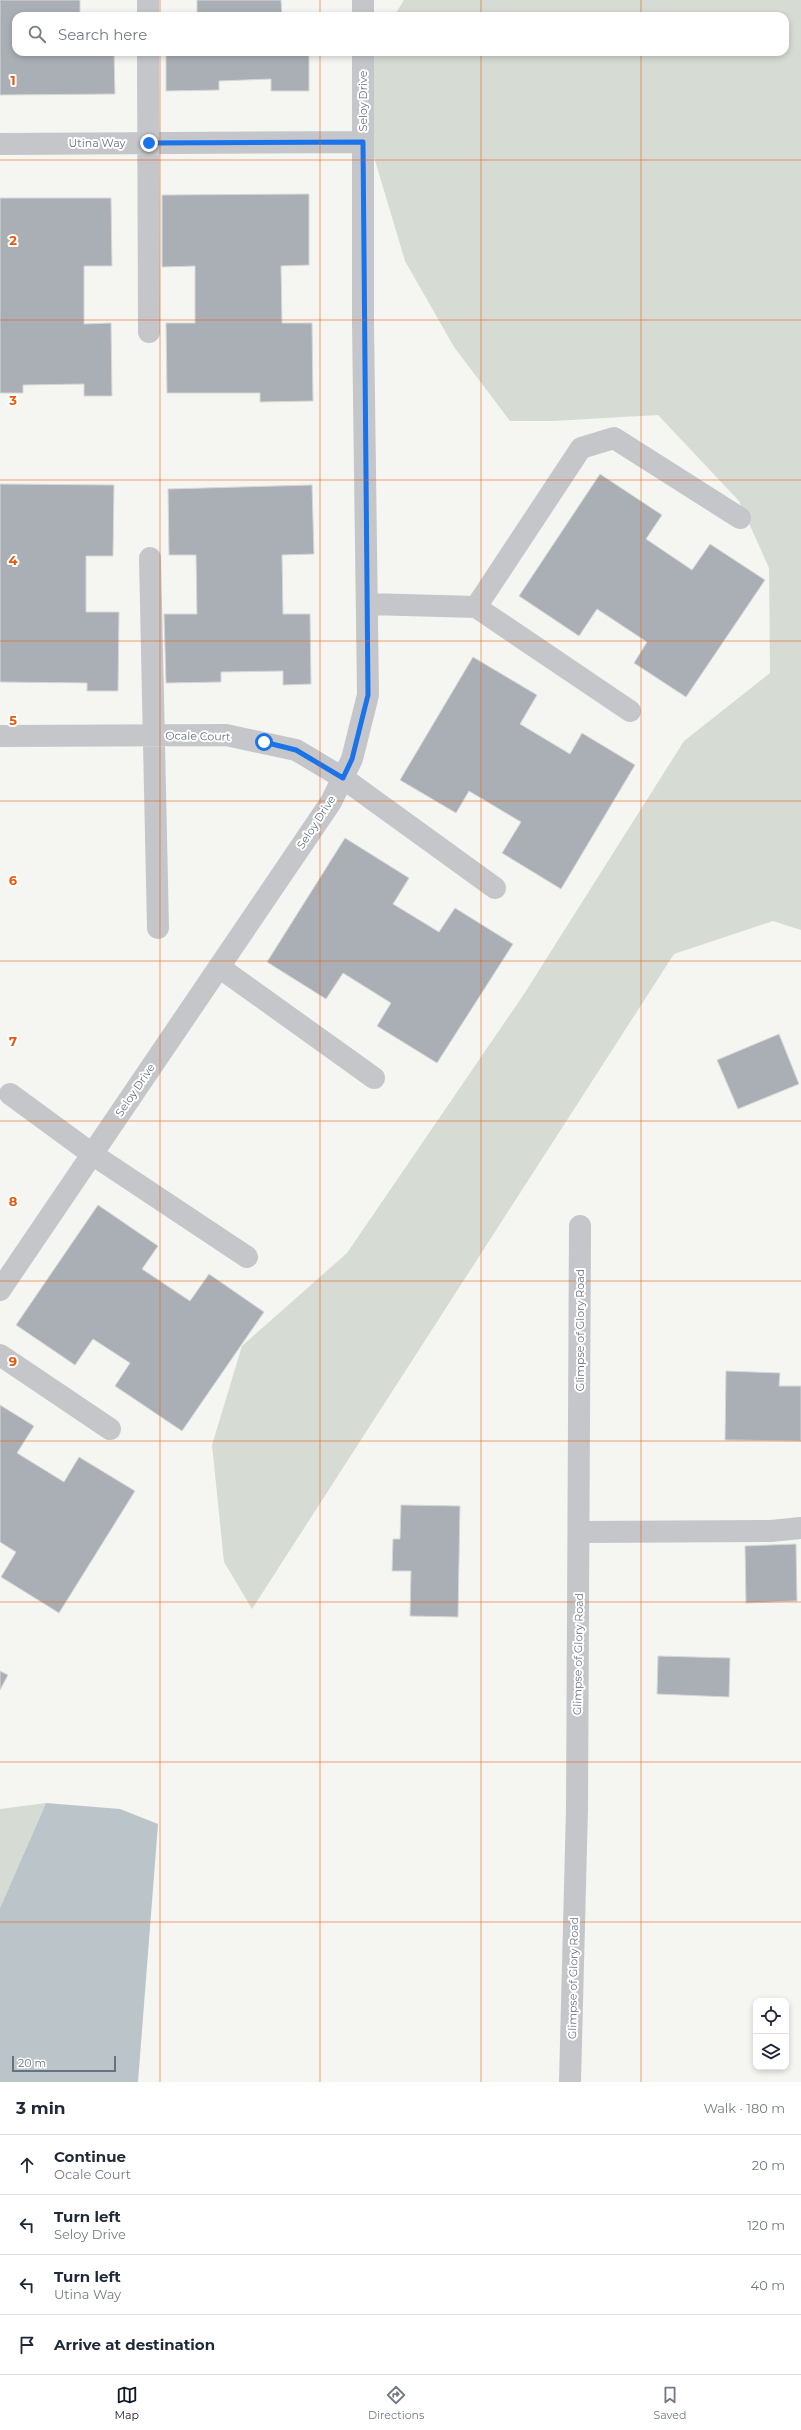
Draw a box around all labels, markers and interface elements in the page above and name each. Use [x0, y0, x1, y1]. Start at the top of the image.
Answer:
search box [12, 12, 789, 56]
icon: search [26, 23, 48, 45]
text: Search here [58, 25, 147, 44]
street label: Seloy Drive [356, 70, 370, 131]
text: 1 [10, 72, 16, 88]
route end [140, 134, 158, 152]
street label: Utina Way [69, 136, 125, 150]
text: 2 [9, 232, 17, 248]
text: 3 [8, 392, 17, 408]
text: 4 [9, 552, 18, 568]
text: 5 [9, 712, 17, 728]
street label: Ocale Court [165, 728, 231, 744]
route start [255, 733, 273, 751]
street label: Seloy Drive [294, 792, 339, 851]
text: 6 [9, 872, 18, 888]
text: 7 [9, 1033, 17, 1049]
street label: Seloy Drive [112, 1061, 158, 1119]
text: 8 [9, 1193, 18, 1209]
street label: Glimpse of Glory Road [573, 1269, 587, 1391]
text: 9 [9, 1353, 17, 1369]
street label: Glimpse of Glory Road [570, 1593, 586, 1715]
street label: Glimpse of Glory Road [565, 1917, 581, 2039]
map controls [753, 1998, 789, 2070]
button: locate [753, 1998, 789, 2034]
button: layers [753, 2034, 789, 2070]
scale bar [12, 2054, 116, 2073]
text: 20 m [18, 2056, 46, 2070]
text: 3 min [16, 2098, 66, 2118]
text: Walk · 180 m [703, 2100, 785, 2116]
text: Continue [54, 2147, 126, 2166]
icon: ahead [16, 2154, 38, 2176]
text: 20 m [752, 2157, 785, 2173]
text: Ocale Court [54, 2166, 131, 2182]
text: Turn left [54, 2207, 121, 2226]
icon: left [16, 2214, 38, 2236]
text: 120 m [747, 2217, 785, 2233]
text: Seloy Drive [54, 2226, 126, 2242]
text: Turn left [54, 2267, 121, 2286]
icon: left [16, 2274, 38, 2296]
text: 40 m [751, 2277, 785, 2293]
text: Utina Way [54, 2286, 121, 2302]
icon: arrive [16, 2334, 38, 2356]
text: Arrive at destination [54, 2335, 215, 2354]
tab: Map [115, 2384, 139, 2422]
tab: Directions [368, 2384, 424, 2422]
tab: Saved [653, 2384, 686, 2422]

